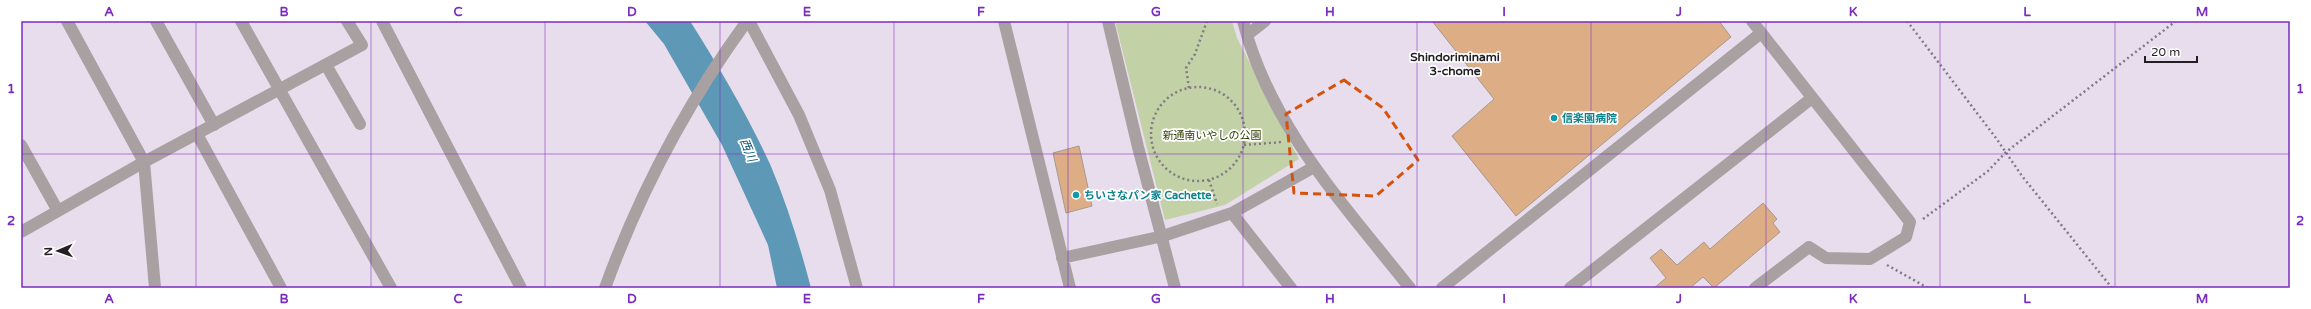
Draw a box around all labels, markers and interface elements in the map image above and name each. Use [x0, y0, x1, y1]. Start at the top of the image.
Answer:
text: A [104, 4, 114, 20]
text: B [279, 4, 289, 20]
text: C [453, 4, 463, 20]
text: D [627, 4, 637, 20]
text: E [803, 4, 811, 20]
text: F [977, 4, 985, 20]
text: G [1151, 4, 1161, 20]
text: H [1325, 4, 1335, 20]
text: I [1502, 4, 1506, 20]
text: J [1675, 4, 1682, 20]
text: K [1849, 4, 1858, 20]
text: L [2023, 4, 2031, 20]
text: M [2196, 4, 2208, 20]
scale bar [2145, 38, 2197, 64]
text: 20 m [2151, 45, 2180, 59]
district label: Shindoriminami 3-chome [1410, 50, 1500, 78]
text: 1 [7, 81, 15, 97]
text: 1 [2296, 81, 2304, 97]
place label: 信楽園病院 [1562, 112, 1617, 125]
marker: 信楽園病院 [1549, 113, 1559, 123]
park label: 新通南いやしの公園 [1163, 129, 1262, 142]
water label: 西川 [737, 136, 760, 166]
place label: ちいさなパン家 Cachette [1084, 189, 1212, 202]
marker: ちいさなパン家 Cachette [1071, 190, 1081, 200]
text: 2 [7, 213, 15, 229]
text: 2 [2296, 213, 2304, 229]
north arrow [38, 231, 78, 271]
text: N [42, 247, 55, 256]
text: A [104, 291, 114, 307]
text: B [279, 291, 289, 307]
text: C [453, 291, 463, 307]
text: D [627, 291, 637, 307]
text: E [803, 291, 811, 307]
text: F [977, 291, 985, 307]
text: G [1151, 291, 1161, 307]
text: H [1325, 291, 1335, 307]
text: I [1502, 291, 1506, 307]
text: J [1675, 291, 1682, 307]
text: K [1849, 291, 1858, 307]
text: L [2023, 291, 2031, 307]
text: M [2196, 291, 2208, 307]

